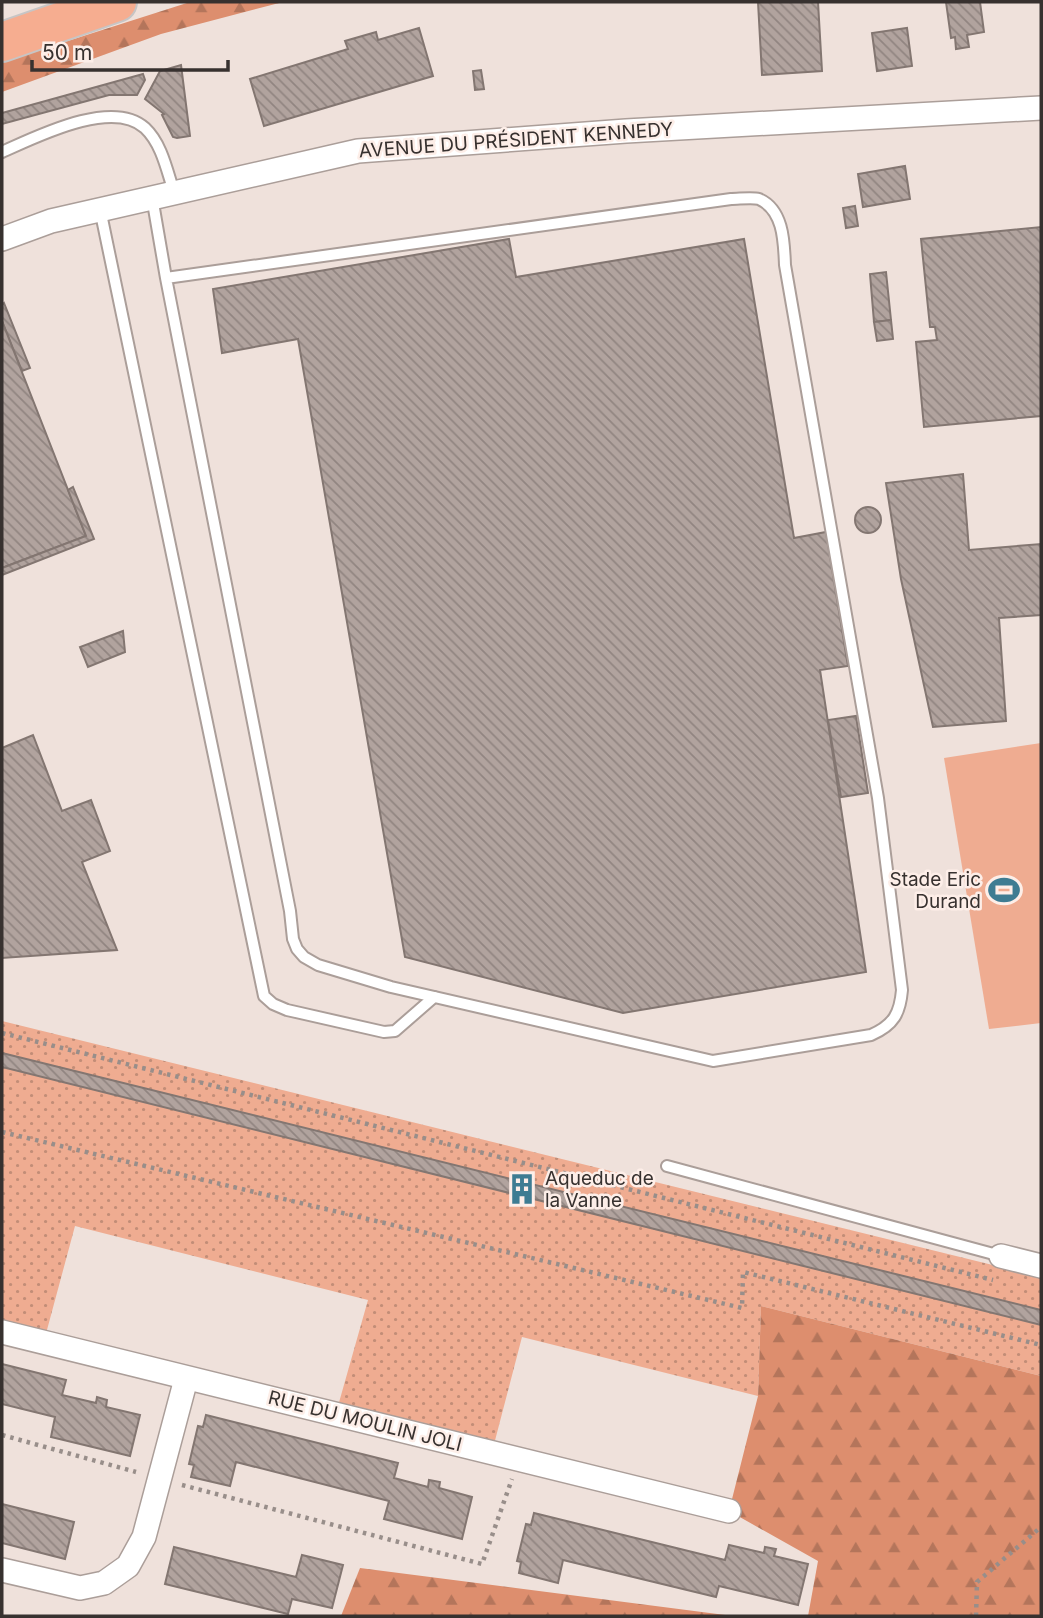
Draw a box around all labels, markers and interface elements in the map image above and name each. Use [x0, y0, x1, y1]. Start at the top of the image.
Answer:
scale bar [32, 28, 228, 72]
text: 50 m [42, 40, 92, 65]
street label: AVENUE DU PRÉSIDENT KENNEDY [358, 117, 674, 162]
place label: Stade Eric Durand [889, 868, 981, 913]
sports icon: Stade Eric Durand [987, 873, 1021, 907]
place label: Aqueduc de la Vanne [545, 1167, 654, 1212]
building icon: Aqueduc de la Vanne [505, 1172, 539, 1206]
street label: RUE DU MOULIN JOLI [266, 1386, 464, 1456]

